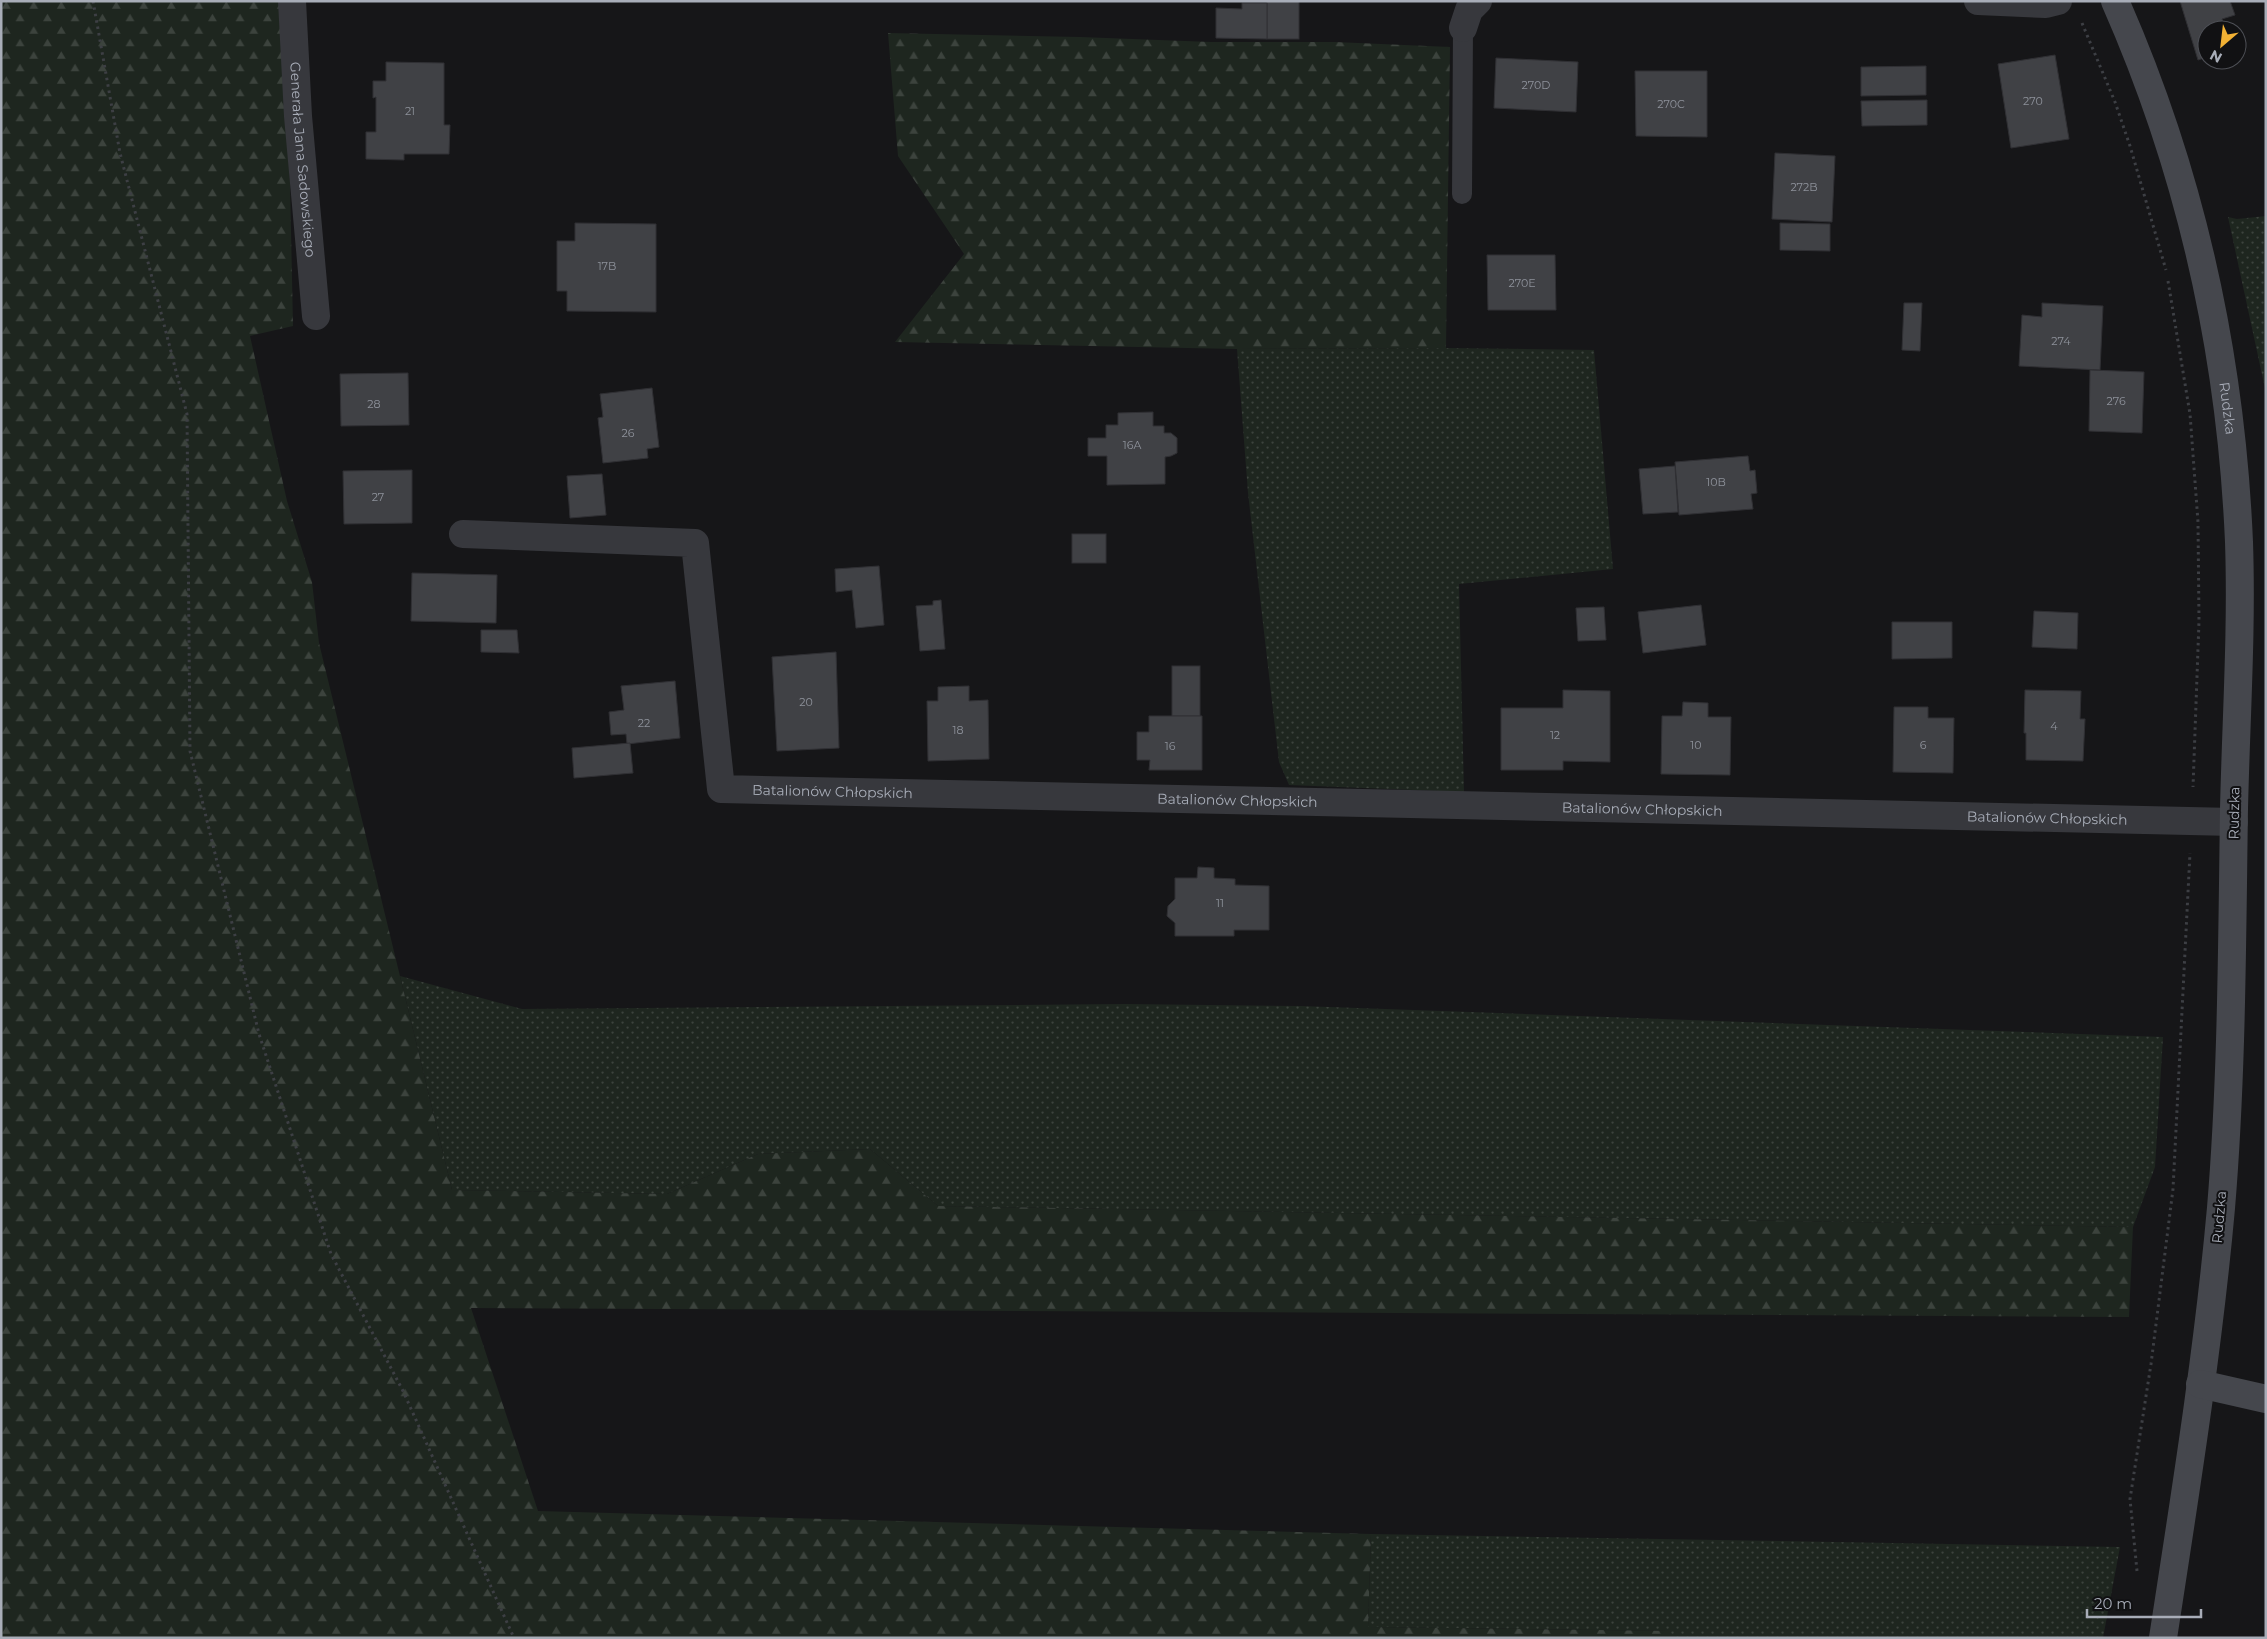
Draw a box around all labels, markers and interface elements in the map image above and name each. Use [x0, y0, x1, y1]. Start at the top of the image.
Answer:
north arrow [2197, 20, 2247, 70]
text: N [2207, 46, 2225, 67]
street label: Generała Jana Sadowskiego [286, 61, 320, 258]
house number: 270D [1522, 78, 1550, 92]
house number: 270 [2023, 94, 2043, 108]
house number: 270C [1657, 97, 1685, 111]
house number: 21 [405, 104, 415, 118]
house number: 272B [1790, 180, 1818, 194]
house number: 17B [598, 259, 616, 273]
house number: 270E [1508, 276, 1536, 290]
house number: 274 [2051, 334, 2071, 348]
street label: Rudzka [2215, 381, 2240, 435]
house number: 276 [2106, 394, 2126, 408]
house number: 28 [367, 397, 381, 411]
house number: 26 [622, 426, 635, 440]
house number: 16A [1123, 438, 1141, 452]
house number: 10B [1706, 475, 1726, 489]
house number: 27 [372, 490, 384, 504]
house number: 20 [799, 695, 813, 709]
house number: 22 [638, 716, 650, 730]
house number: 4 [2050, 719, 2058, 733]
house number: 18 [953, 723, 964, 737]
house number: 12 [1550, 728, 1560, 742]
house number: 10 [1690, 738, 1702, 752]
house number: 6 [1920, 738, 1927, 752]
house number: 16 [1165, 739, 1176, 753]
street label: Batalionów Chłopskich [752, 781, 913, 802]
street label: Rudzka [2225, 787, 2243, 839]
street label: Batalionów Chłopskich [1157, 790, 1318, 811]
street label: Batalionów Chłopskich [1562, 798, 1723, 820]
street label: Batalionów Chłopskich [1967, 807, 2128, 829]
house number: 11 [1216, 896, 1224, 910]
street label: Rudzka [2208, 1190, 2230, 1244]
scale bar [2087, 1586, 2201, 1618]
text: 20 m [2094, 1594, 2132, 1613]

